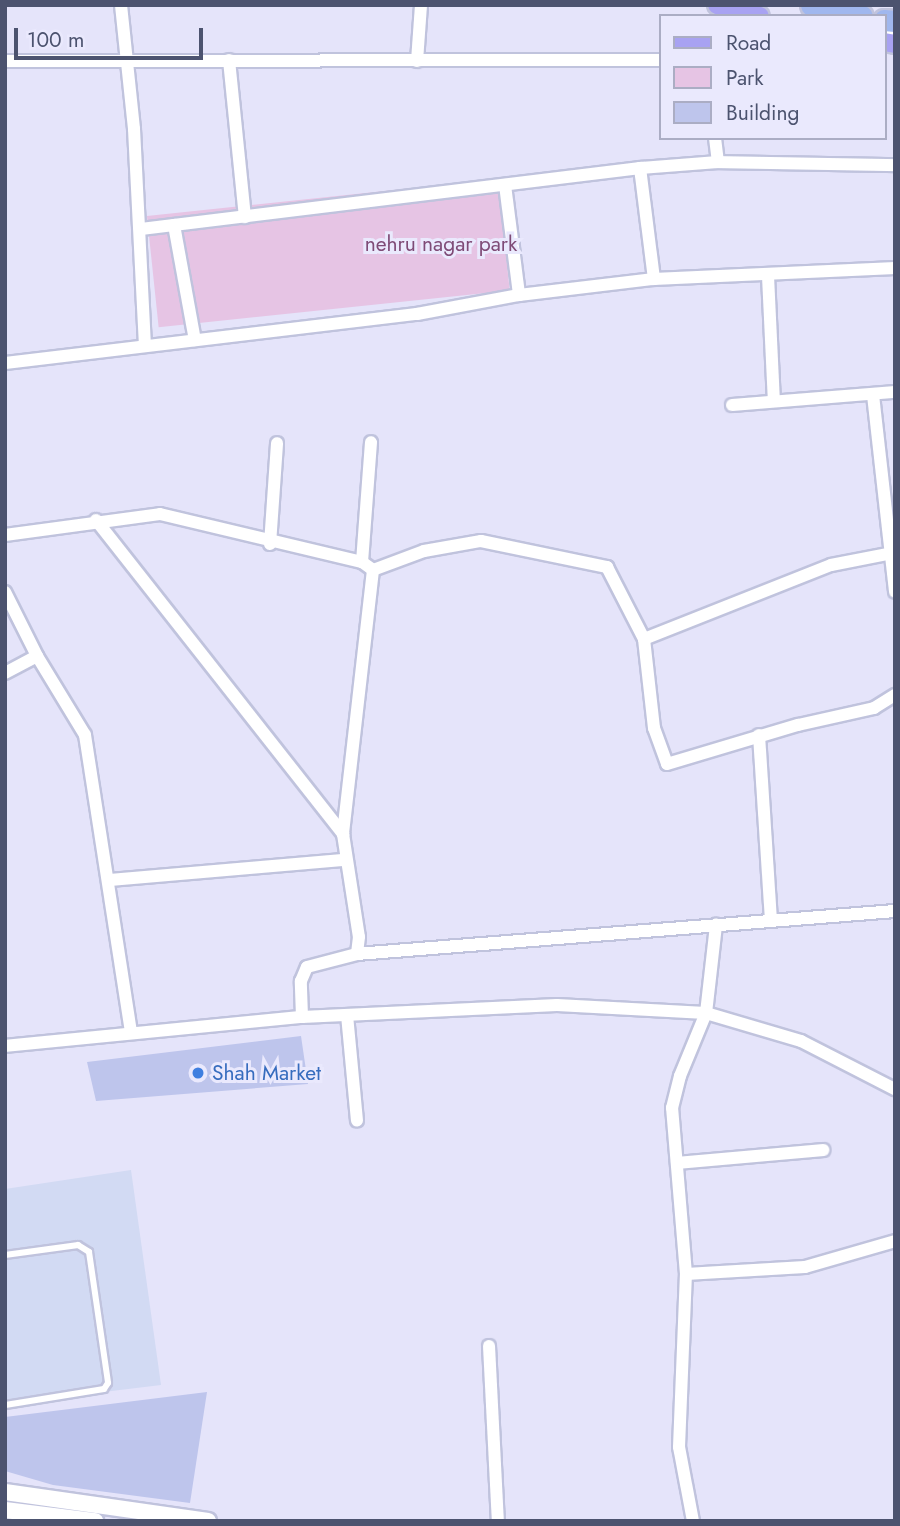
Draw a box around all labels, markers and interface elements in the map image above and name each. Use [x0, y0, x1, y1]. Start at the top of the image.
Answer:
scale bar [18, 14, 206, 58]
legend [659, 14, 886, 140]
text: 100 m [27, 25, 84, 55]
text: Road [726, 28, 771, 58]
text: Park [726, 63, 763, 93]
text: Building [726, 98, 799, 128]
park label: nehru nagar park [365, 231, 517, 257]
place label: Shah Market [212, 1060, 321, 1086]
marker: Shah Market [190, 1065, 206, 1081]

